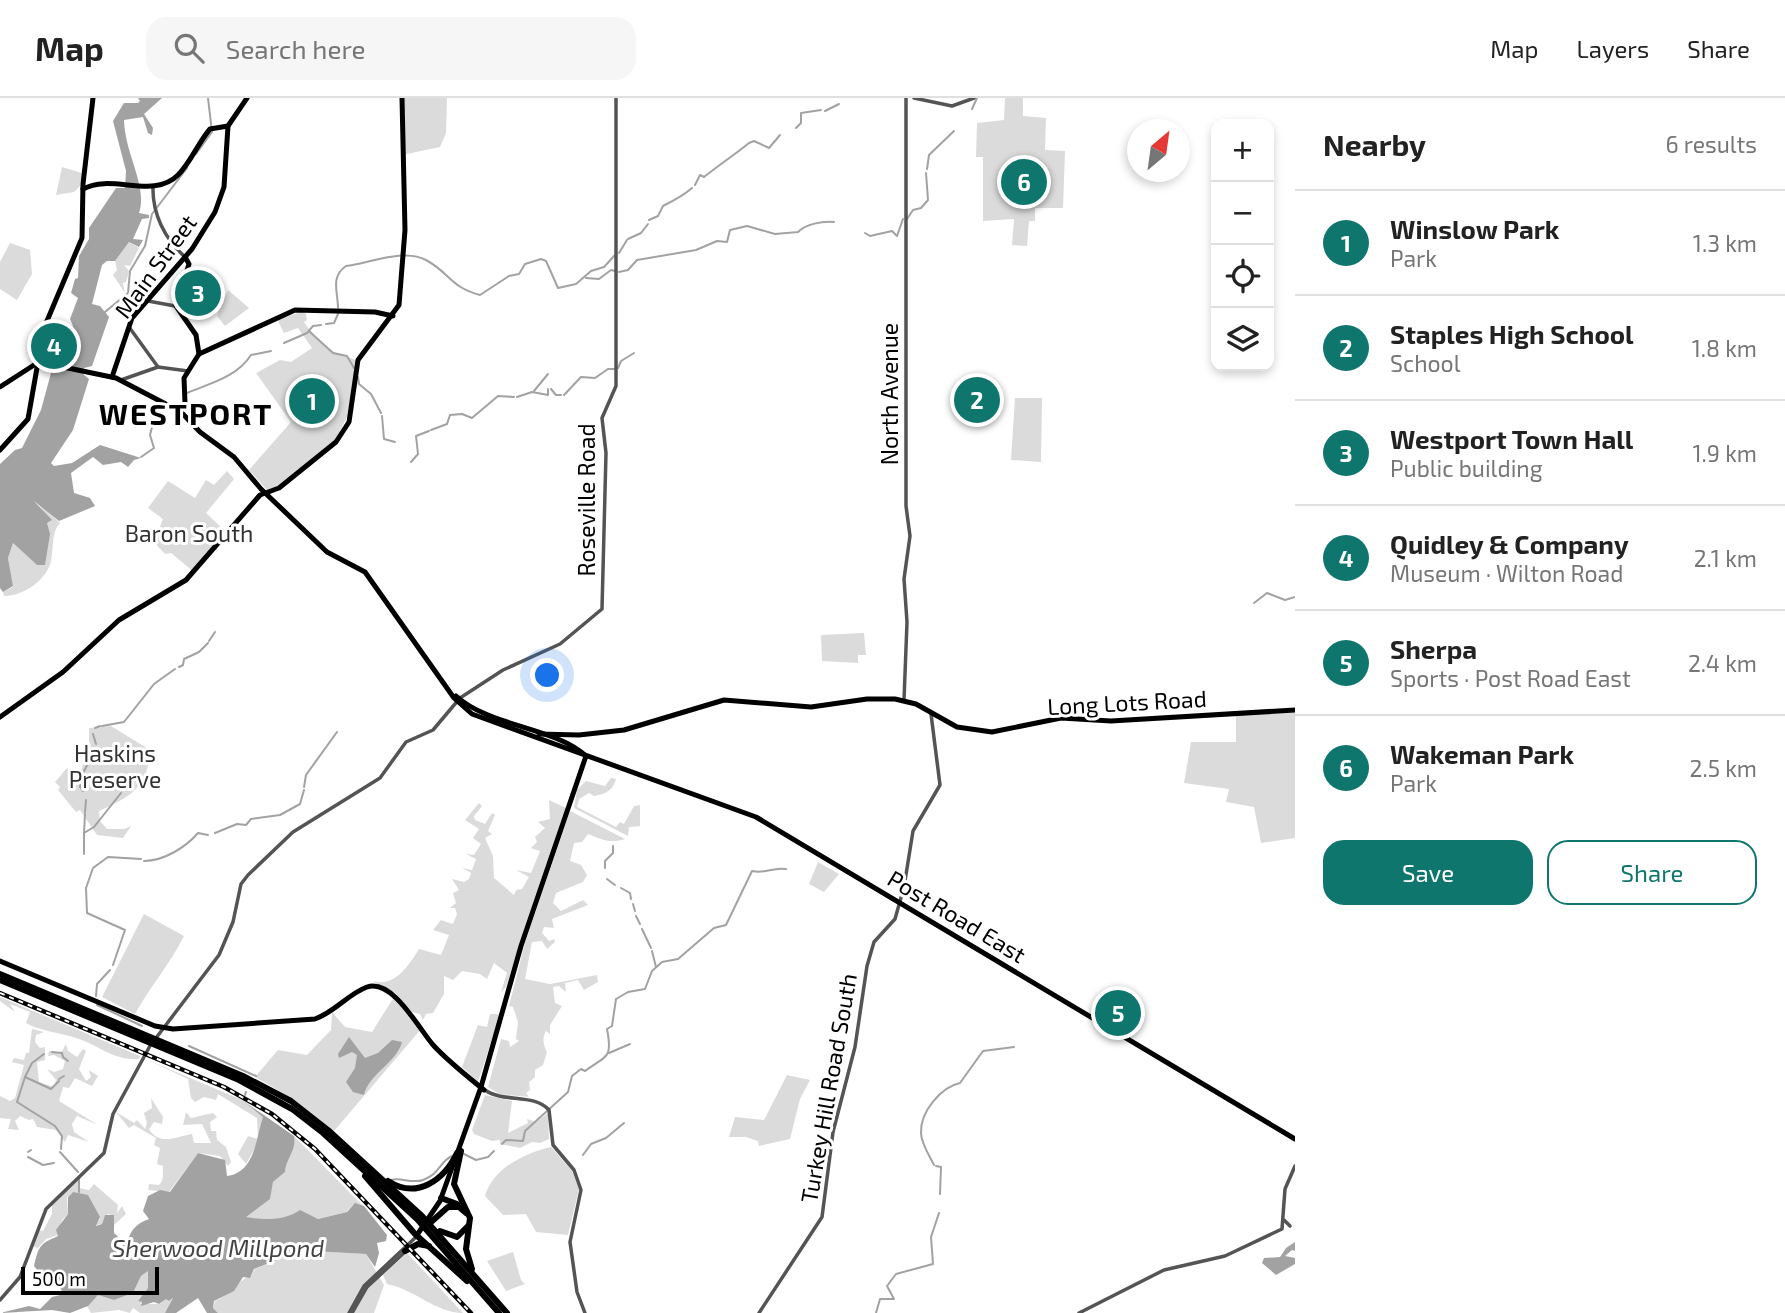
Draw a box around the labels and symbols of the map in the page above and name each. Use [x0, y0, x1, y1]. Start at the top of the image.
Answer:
north arrow [1127, 119, 1190, 182]
pin: 6 [1001, 156, 1047, 208]
street label: Main Street [108, 209, 202, 323]
pin: 3 [175, 267, 221, 319]
pin: 4 [31, 320, 77, 372]
street label: North Avenue [875, 323, 903, 465]
pin: 2 [954, 374, 1000, 426]
pin: 1 [289, 375, 335, 427]
district label: WESTPORT [99, 395, 273, 431]
street label: Roseville Road [572, 423, 600, 577]
park label: Baron South [125, 519, 253, 547]
your location [530, 658, 564, 692]
street label: Long Lots Road [1047, 684, 1207, 720]
park label: Haskins Preserve [69, 739, 161, 793]
street label: Post Road East [883, 864, 1031, 968]
street label: Turkey Hill Road South [794, 971, 862, 1205]
pin: 5 [1095, 987, 1141, 1039]
water label: Sherwood Millpond [112, 1233, 324, 1262]
scale bar [21, 1264, 159, 1296]

